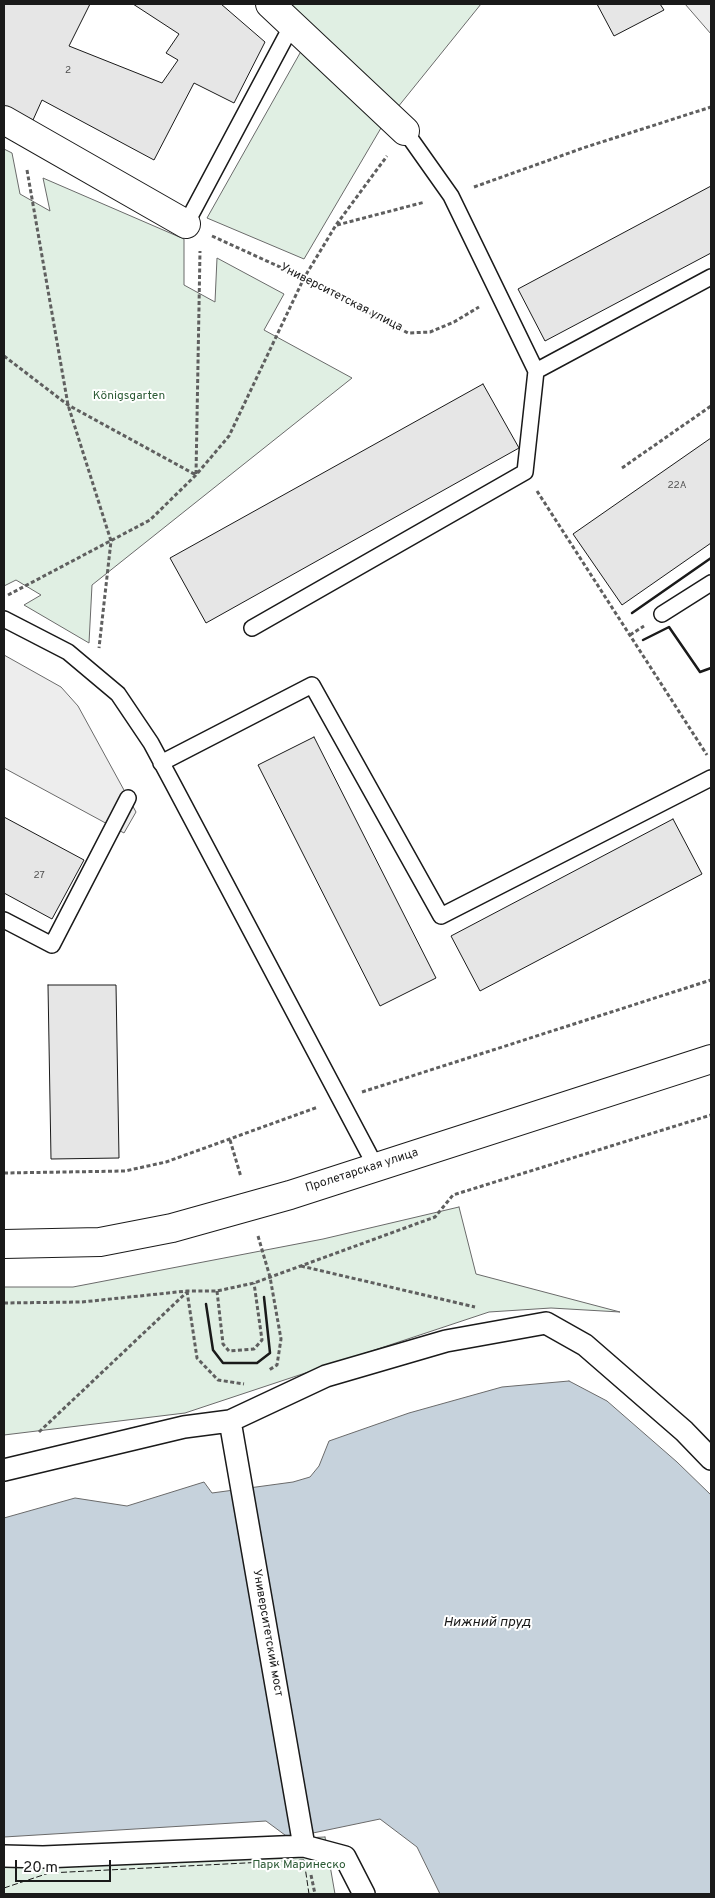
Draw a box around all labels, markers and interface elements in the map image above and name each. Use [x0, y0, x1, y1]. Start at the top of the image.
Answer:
house number: 2 [65, 65, 71, 77]
street label: Университетская улица [277, 261, 405, 335]
park label: Königsgarten [93, 390, 165, 404]
house number: 22А [667, 480, 687, 492]
house number: 27 [33, 870, 45, 882]
street label: Пролетарская улица [304, 1146, 420, 1196]
street label: Университетский мост [249, 1568, 285, 1698]
water label: Нижний пруд [443, 1615, 531, 1631]
scale bar [18, 1850, 114, 1882]
text: 20 m [23, 1859, 58, 1878]
park label: Парк Маринеско [252, 1859, 346, 1873]

